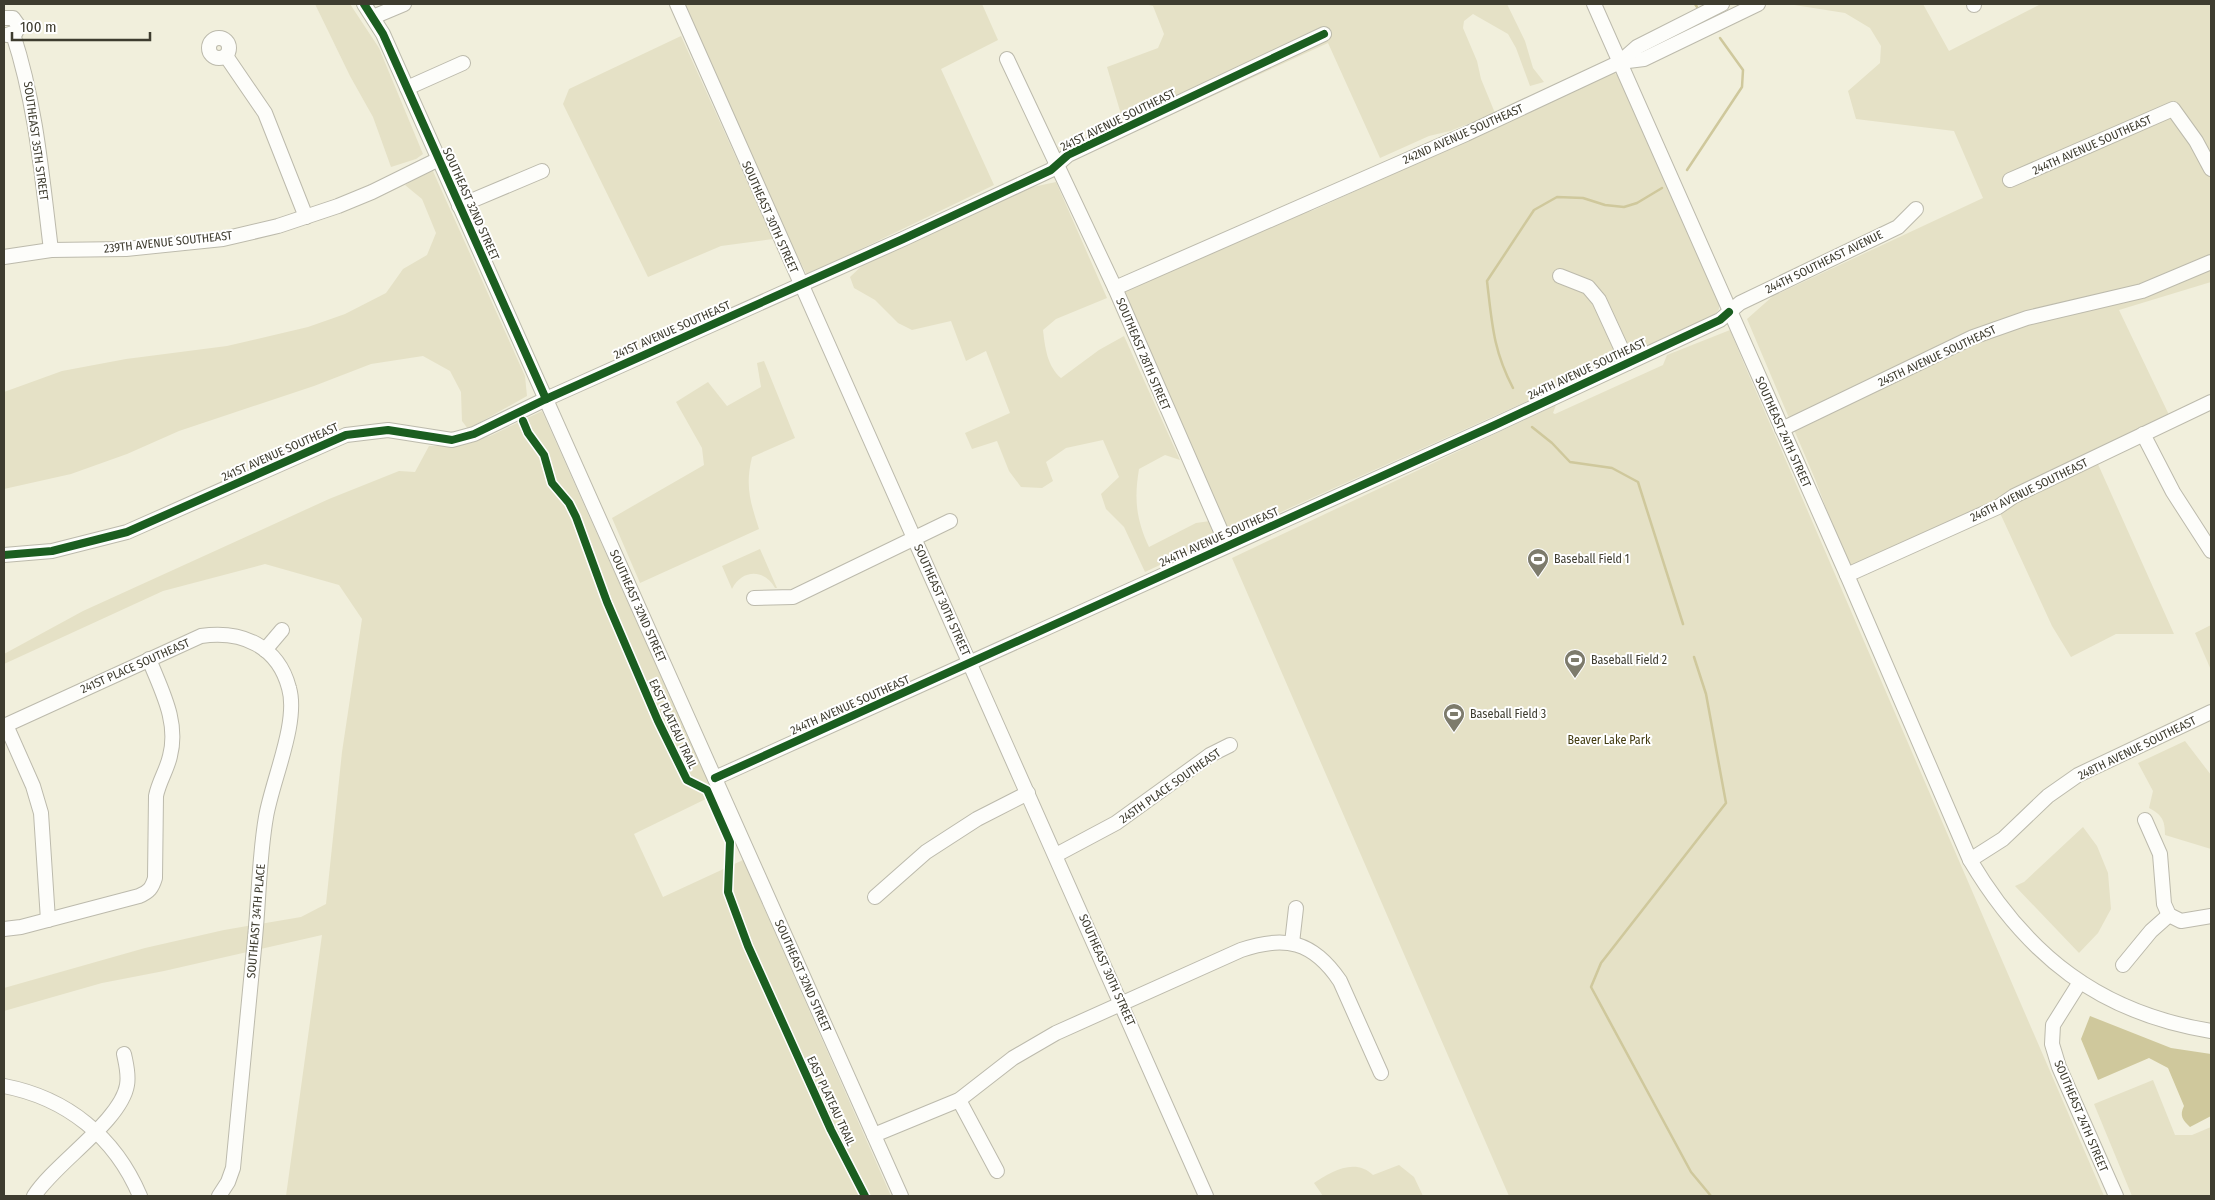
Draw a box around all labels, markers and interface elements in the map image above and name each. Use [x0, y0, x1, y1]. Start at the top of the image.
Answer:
scale bar [12, 10, 150, 42]
text: 100 m [20, 18, 57, 36]
street label: SOUTHEAST 35TH STREET [21, 81, 51, 202]
street label: 241ST AVENUE SOUTHEAST [1058, 86, 1178, 154]
street label: 242ND AVENUE SOUTHEAST [1401, 101, 1526, 167]
street label: 244TH AVENUE SOUTHEAST [2030, 112, 2154, 178]
street label: SOUTHEAST 32ND STREET [440, 146, 502, 263]
street label: SOUTHEAST 30TH STREET [739, 159, 801, 275]
street label: 244TH SOUTHEAST AVENUE [1763, 227, 1885, 297]
street label: 239TH AVENUE SOUTHEAST [103, 228, 233, 256]
street label: SOUTHEAST 28TH STREET [1113, 296, 1173, 413]
street label: 241ST AVENUE SOUTHEAST [612, 298, 733, 362]
street label: 245TH AVENUE SOUTHEAST [1876, 322, 1999, 390]
street label: 244TH AVENUE SOUTHEAST [1526, 335, 1649, 403]
street label: SOUTHEAST 24TH STREET [1752, 374, 1814, 490]
street label: 241ST AVENUE SOUTHEAST [220, 420, 341, 484]
street label: 246TH AVENUE SOUTHEAST [1968, 455, 2090, 525]
street label: 244TH AVENUE SOUTHEAST [1157, 504, 1281, 570]
street label: SOUTHEAST 30TH STREET [911, 542, 973, 658]
sports icon: Baseball Field 1 [1526, 547, 1550, 578]
street label: SOUTHEAST 32ND STREET [607, 548, 669, 665]
place label: Baseball Field 1 [1554, 552, 1629, 566]
street label: 241ST PLACE SOUTHEAST [78, 635, 192, 696]
sports icon: Baseball Field 2 [1563, 648, 1587, 679]
place label: Baseball Field 2 [1591, 653, 1667, 667]
street label: 244TH AVENUE SOUTHEAST [788, 672, 912, 738]
street label: EAST PLATEAU TRAIL [646, 677, 700, 772]
sports icon: Baseball Field 3 [1442, 702, 1466, 733]
place label: Baseball Field 3 [1470, 707, 1546, 721]
street label: 248TH AVENUE SOUTHEAST [2076, 713, 2199, 783]
park label: Beaver Lake Park [1568, 733, 1651, 747]
street label: 245TH PLACE SOUTHEAST [1117, 746, 1224, 826]
street label: SOUTHEAST 34TH PLACE [244, 863, 268, 979]
street label: SOUTHEAST 30TH STREET [1076, 912, 1138, 1028]
street label: SOUTHEAST 32ND STREET [772, 918, 834, 1035]
street label: EAST PLATEAU TRAIL [804, 1054, 858, 1149]
street label: SOUTHEAST 24TH STREET [2051, 1058, 2111, 1174]

